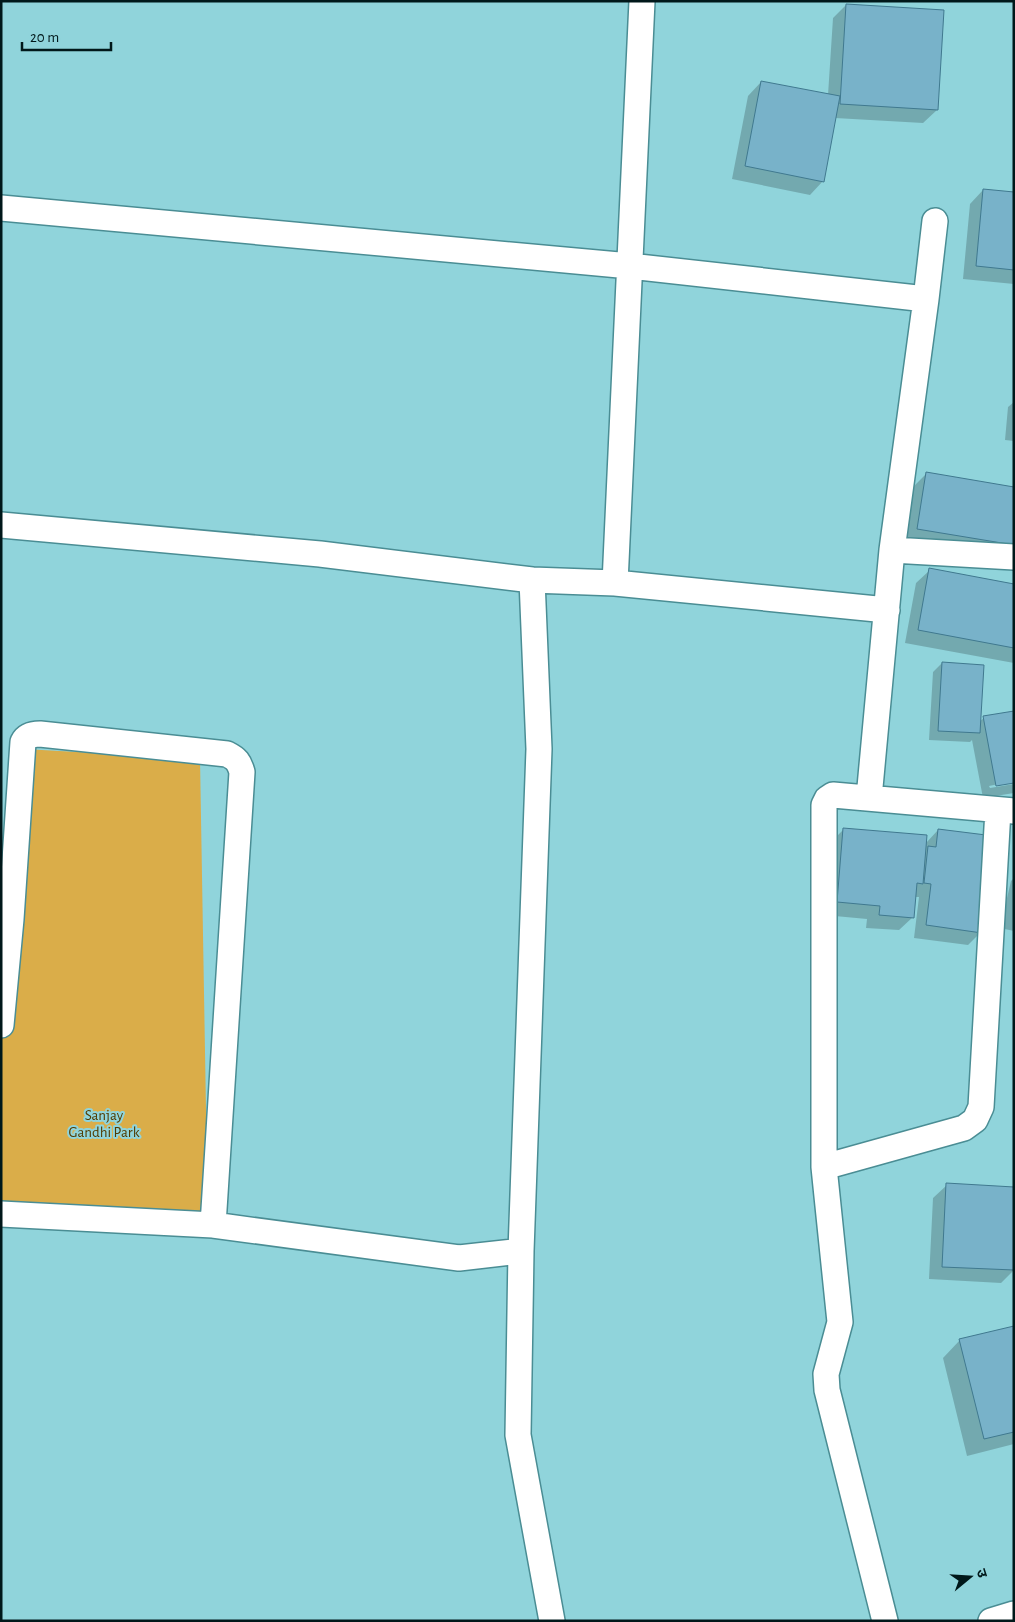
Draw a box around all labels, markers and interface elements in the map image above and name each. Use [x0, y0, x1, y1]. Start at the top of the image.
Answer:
scale bar [22, 20, 111, 52]
text: 20 m [30, 30, 59, 45]
park label: Sanjay Gandhi Park [69, 1108, 140, 1140]
north arrow [945, 1552, 995, 1602]
text: उ [973, 1567, 990, 1580]

